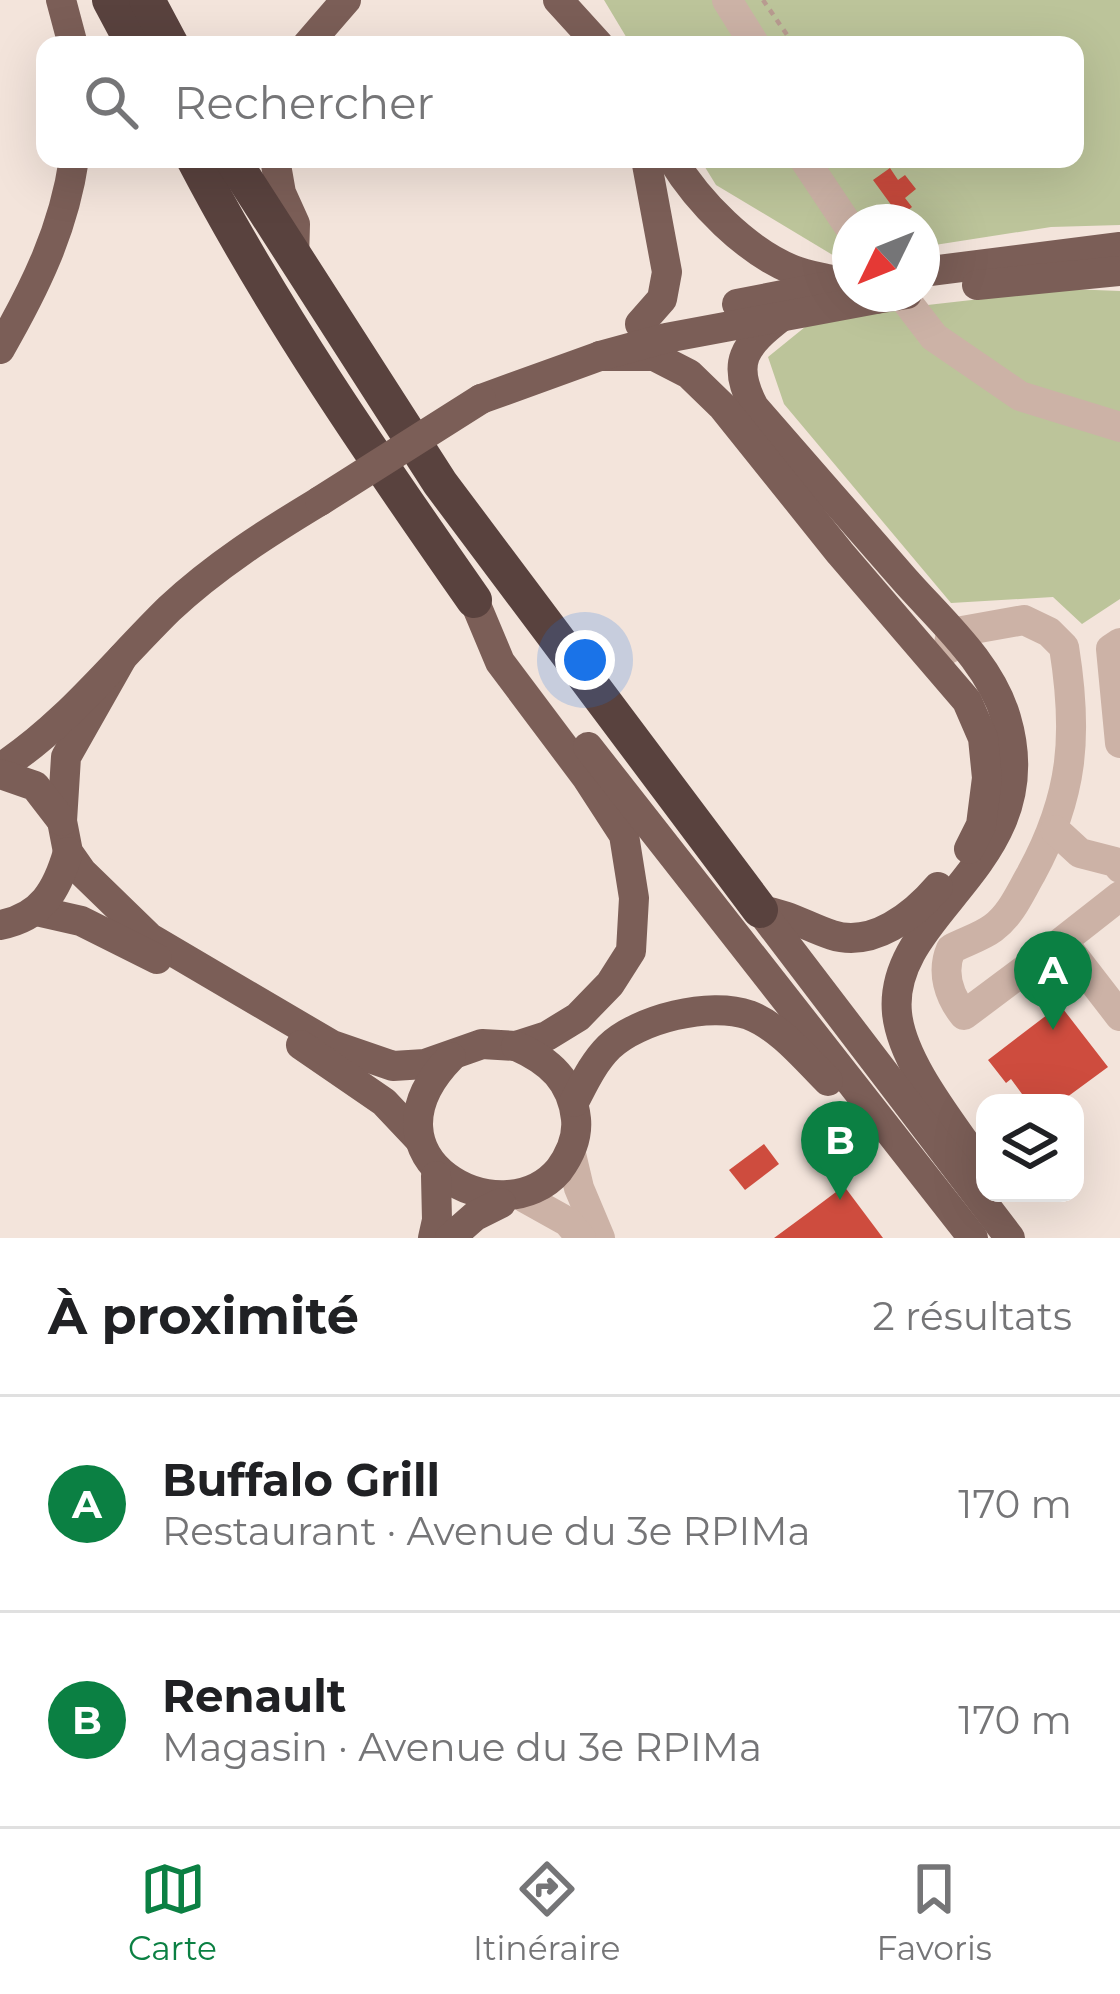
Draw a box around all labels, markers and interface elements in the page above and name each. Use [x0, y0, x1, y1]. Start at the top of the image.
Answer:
search box [36, 36, 1084, 168]
icon: search [78, 69, 144, 135]
text: Rechercher [174, 75, 434, 130]
north arrow [832, 204, 940, 312]
your location [555, 630, 615, 690]
pin: A [1014, 931, 1092, 1030]
map controls [976, 1094, 1084, 1202]
button: layers [976, 1094, 1084, 1202]
pin: B [801, 1101, 879, 1200]
text: À proximité [48, 1285, 359, 1347]
text: 2 résultats [873, 1292, 1072, 1340]
text: Buffalo Grill [162, 1452, 440, 1507]
text: A [72, 1480, 102, 1528]
text: 170 m [958, 1480, 1072, 1528]
text: Restaurant · Avenue du 3e RPIMa [162, 1507, 810, 1555]
text: Renault [162, 1668, 346, 1723]
text: B [72, 1696, 102, 1744]
text: 170 m [958, 1696, 1072, 1744]
text: Magasin · Avenue du 3e RPIMa [162, 1723, 762, 1771]
tab: Carte [128, 1856, 217, 1968]
tab: Itinéraire [473, 1856, 621, 1968]
tab: Favoris [877, 1856, 992, 1968]

